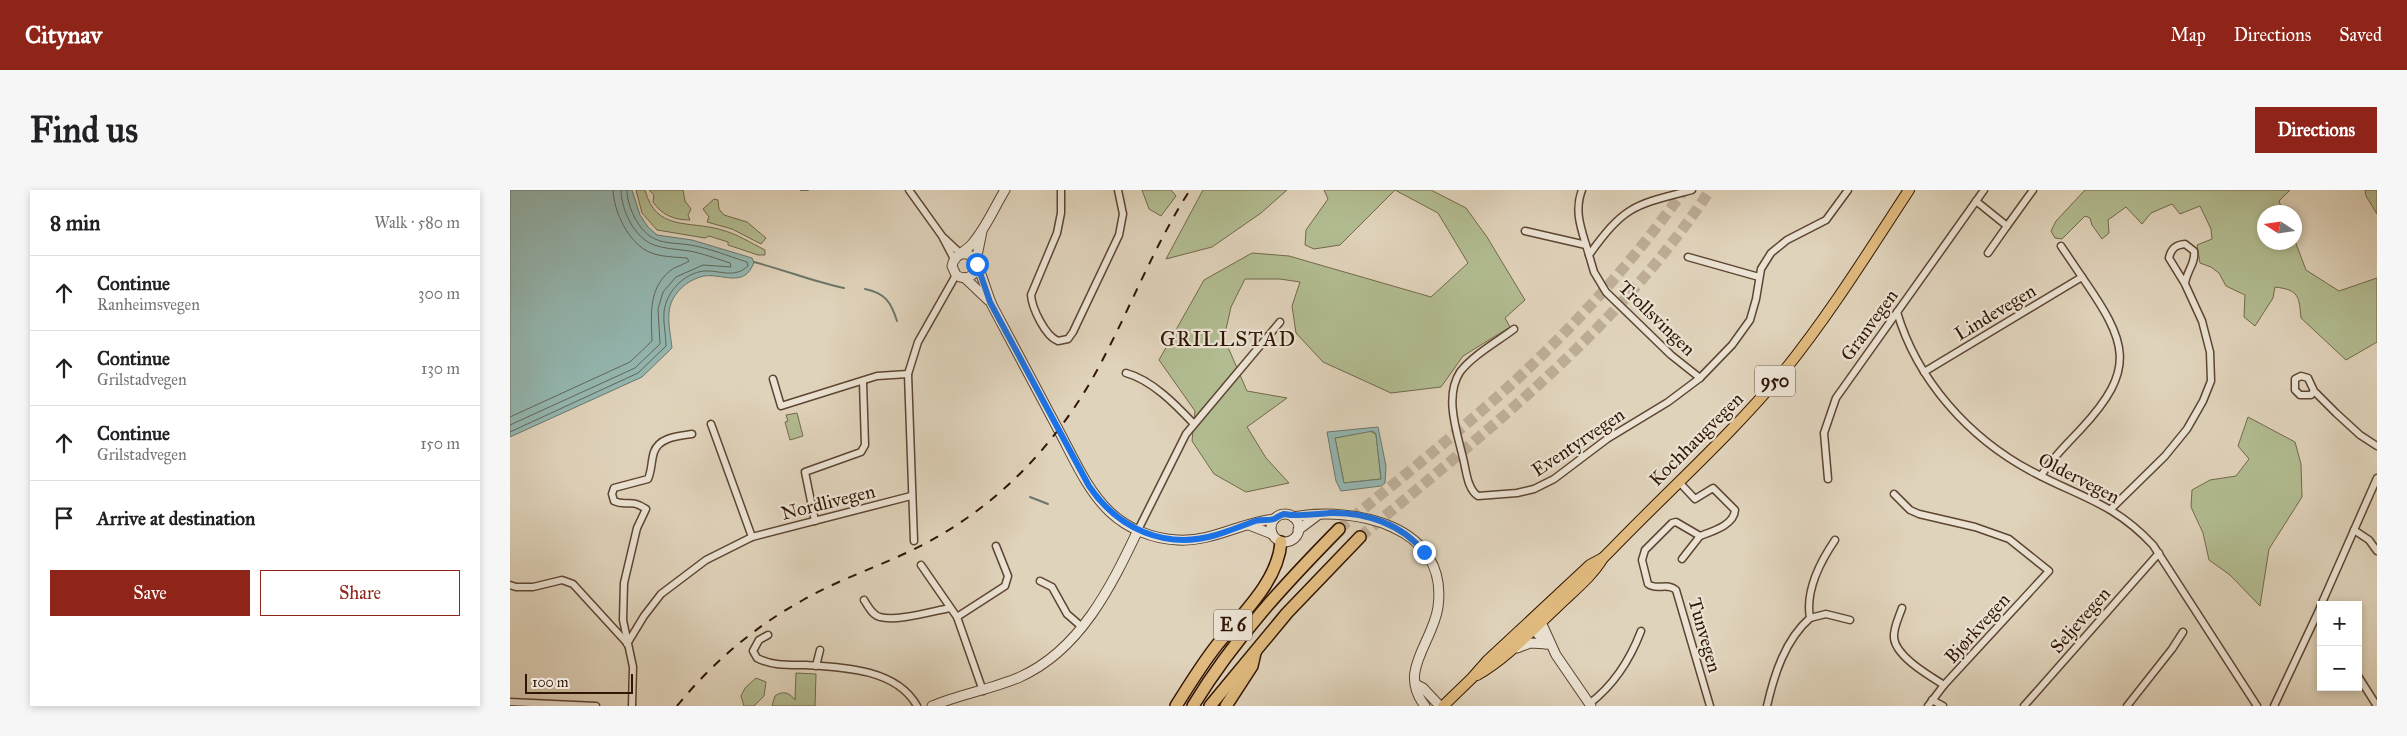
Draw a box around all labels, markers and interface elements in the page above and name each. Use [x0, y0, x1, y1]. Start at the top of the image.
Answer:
text: Citynav [25, 20, 102, 50]
text: Map [2170, 24, 2206, 46]
text: Directions [2234, 24, 2311, 46]
text: Saved [2339, 24, 2382, 46]
button: Directions [2255, 107, 2377, 153]
text: Find us [30, 109, 138, 152]
north arrow [2257, 205, 2302, 250]
text: 8 min [50, 210, 100, 236]
text: Walk · 580 m [375, 213, 460, 232]
route start [966, 253, 989, 276]
text: Continue [97, 272, 170, 295]
street label: Trollsvingen [1613, 276, 1700, 361]
icon: ahead [50, 279, 78, 307]
street label: Lindevegen [1950, 279, 2040, 346]
text: 300 m [418, 284, 460, 303]
street label: Granvegen [1835, 285, 1903, 366]
text: Ranheimsvegen [97, 295, 200, 314]
district label: GRILLSTAD [1160, 326, 1296, 352]
text: Continue [97, 347, 170, 370]
icon: ahead [50, 354, 78, 382]
text: 130 m [421, 359, 460, 378]
road number: 950 [1755, 366, 1795, 397]
text: Grilstadvegen [97, 370, 187, 389]
street label: Kochhaugvegen [1644, 387, 1748, 491]
street label: Eventyrvegen [1527, 403, 1629, 482]
text: Continue [97, 422, 170, 445]
icon: ahead [50, 429, 78, 457]
text: 150 m [420, 434, 460, 453]
text: Grilstadvegen [97, 445, 187, 464]
street label: Oldervegen [2034, 448, 2124, 509]
street label: Nordlivegen [779, 479, 878, 526]
icon: arrive [50, 504, 78, 532]
text: Arrive at destination [97, 507, 255, 530]
route end [1413, 541, 1436, 564]
button: Save [50, 570, 250, 616]
button: Share [260, 570, 460, 616]
street label: Seljevegen [2045, 582, 2116, 659]
street label: Bjørkvegen [1940, 588, 2015, 669]
street label: Tunvegen [1682, 595, 1727, 675]
map controls [2317, 601, 2362, 691]
button: + [2317, 601, 2362, 646]
road number: E 6 [1214, 610, 1252, 640]
button: − [2317, 646, 2362, 691]
scale bar [525, 671, 632, 694]
text: 100 m [532, 674, 569, 691]

